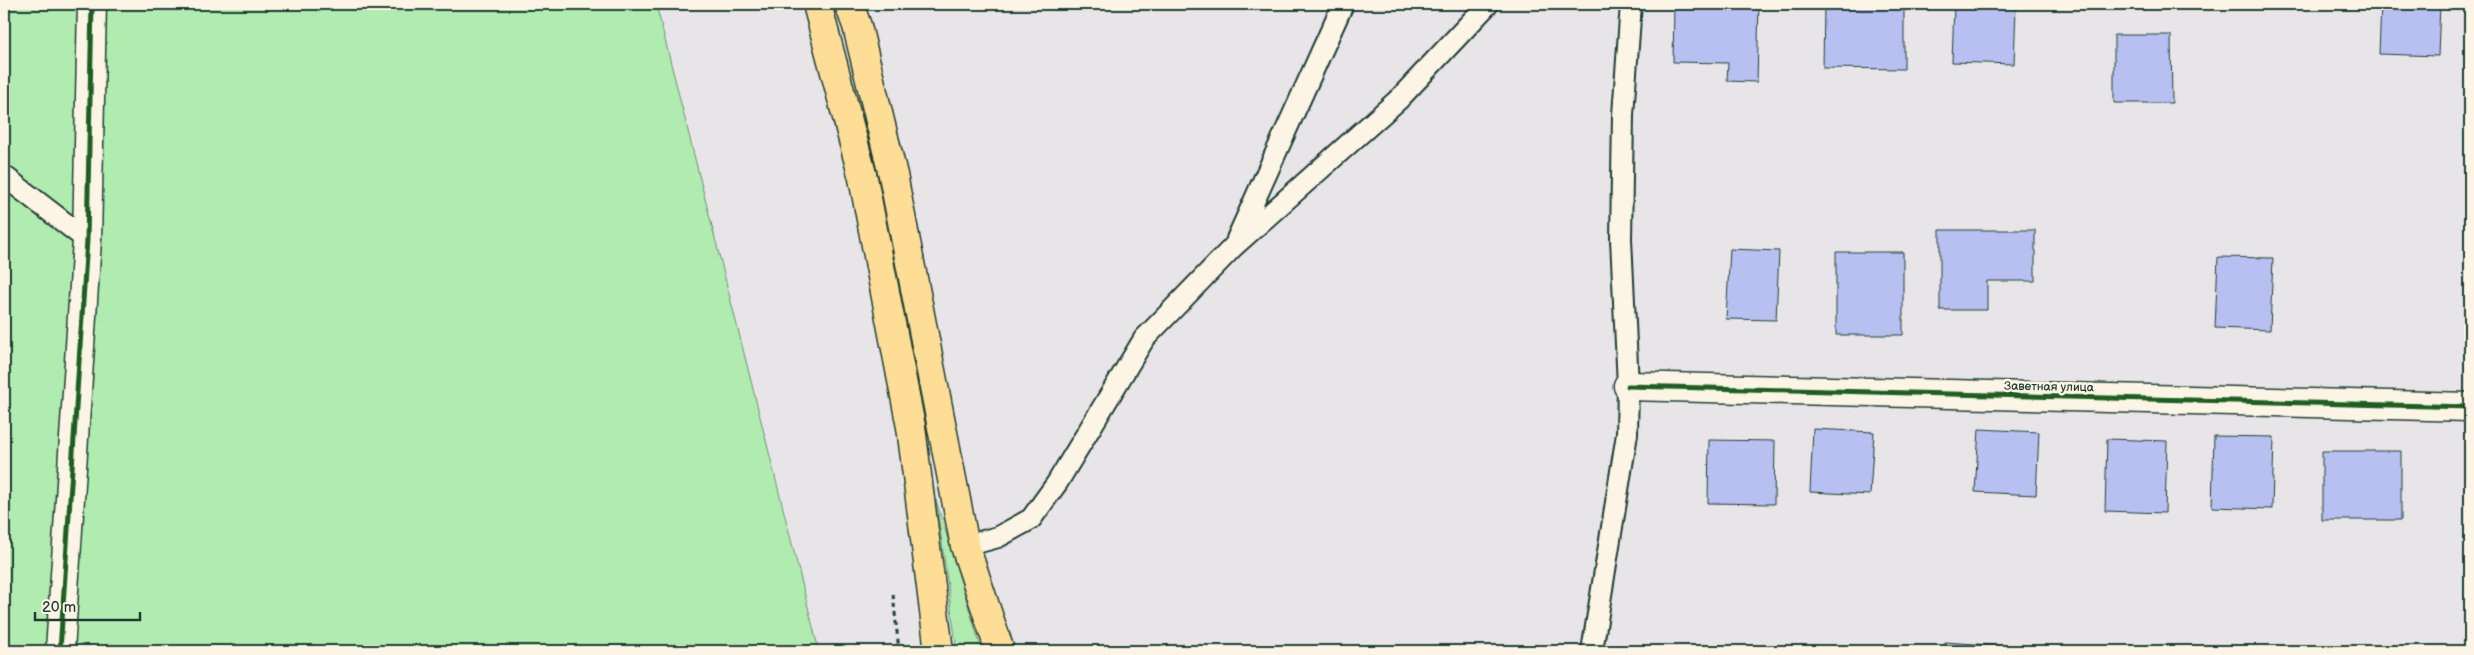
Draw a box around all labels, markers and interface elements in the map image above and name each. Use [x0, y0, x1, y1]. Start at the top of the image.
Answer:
street label: Заветная улица [2004, 379, 2094, 395]
scale bar [35, 590, 140, 622]
text: 20 m [42, 598, 76, 617]

